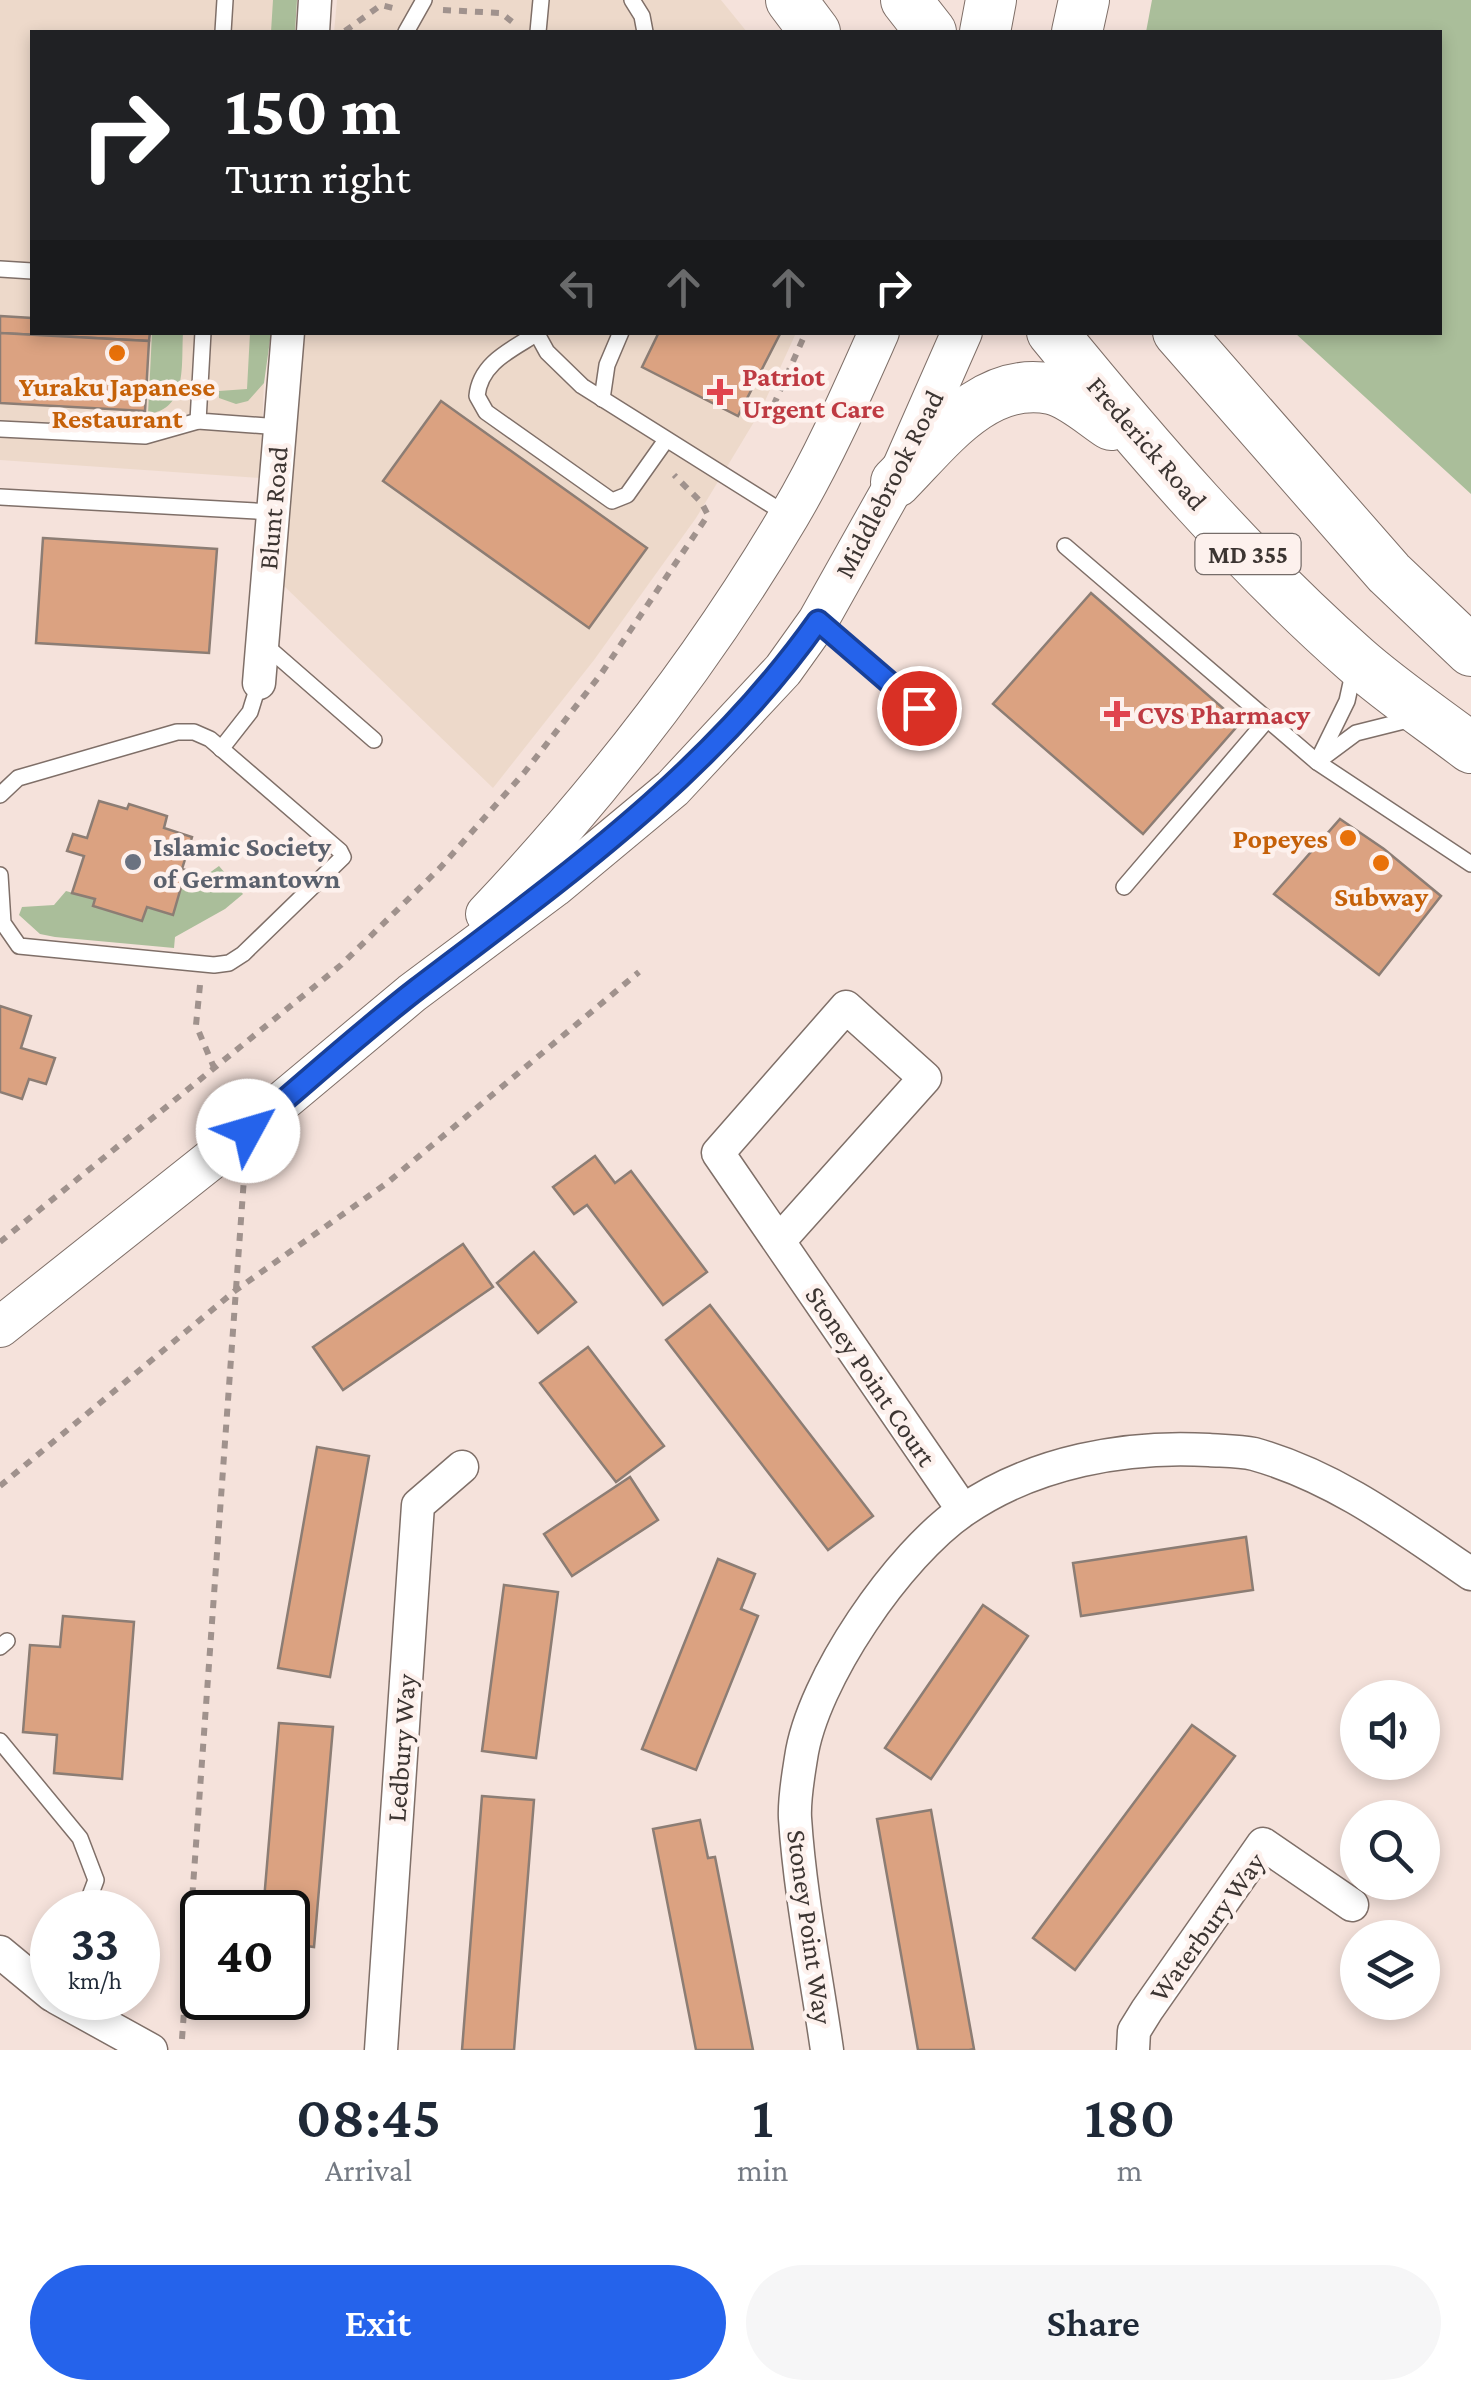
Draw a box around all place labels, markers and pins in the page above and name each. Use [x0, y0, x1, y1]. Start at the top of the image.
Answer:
marker: Yuraku Japanese Restaurant [106, 342, 128, 364]
place label: Patriot Urgent Care [742, 361, 884, 424]
place label: Yuraku Japanese Restaurant [19, 371, 215, 434]
marker: Patriot Urgent Care [707, 379, 733, 405]
pin [877, 666, 962, 751]
place label: CVS Pharmacy [1137, 699, 1310, 730]
marker: CVS Pharmacy [1106, 703, 1128, 725]
place label: Popeyes [1233, 823, 1328, 854]
marker: Popeyes [1337, 827, 1359, 849]
place label: Islamic Society of Germantown [153, 831, 340, 894]
marker: Islamic Society of Germantown [122, 851, 144, 873]
marker: Subway [1370, 852, 1392, 874]
place label: Subway [1334, 881, 1428, 912]

